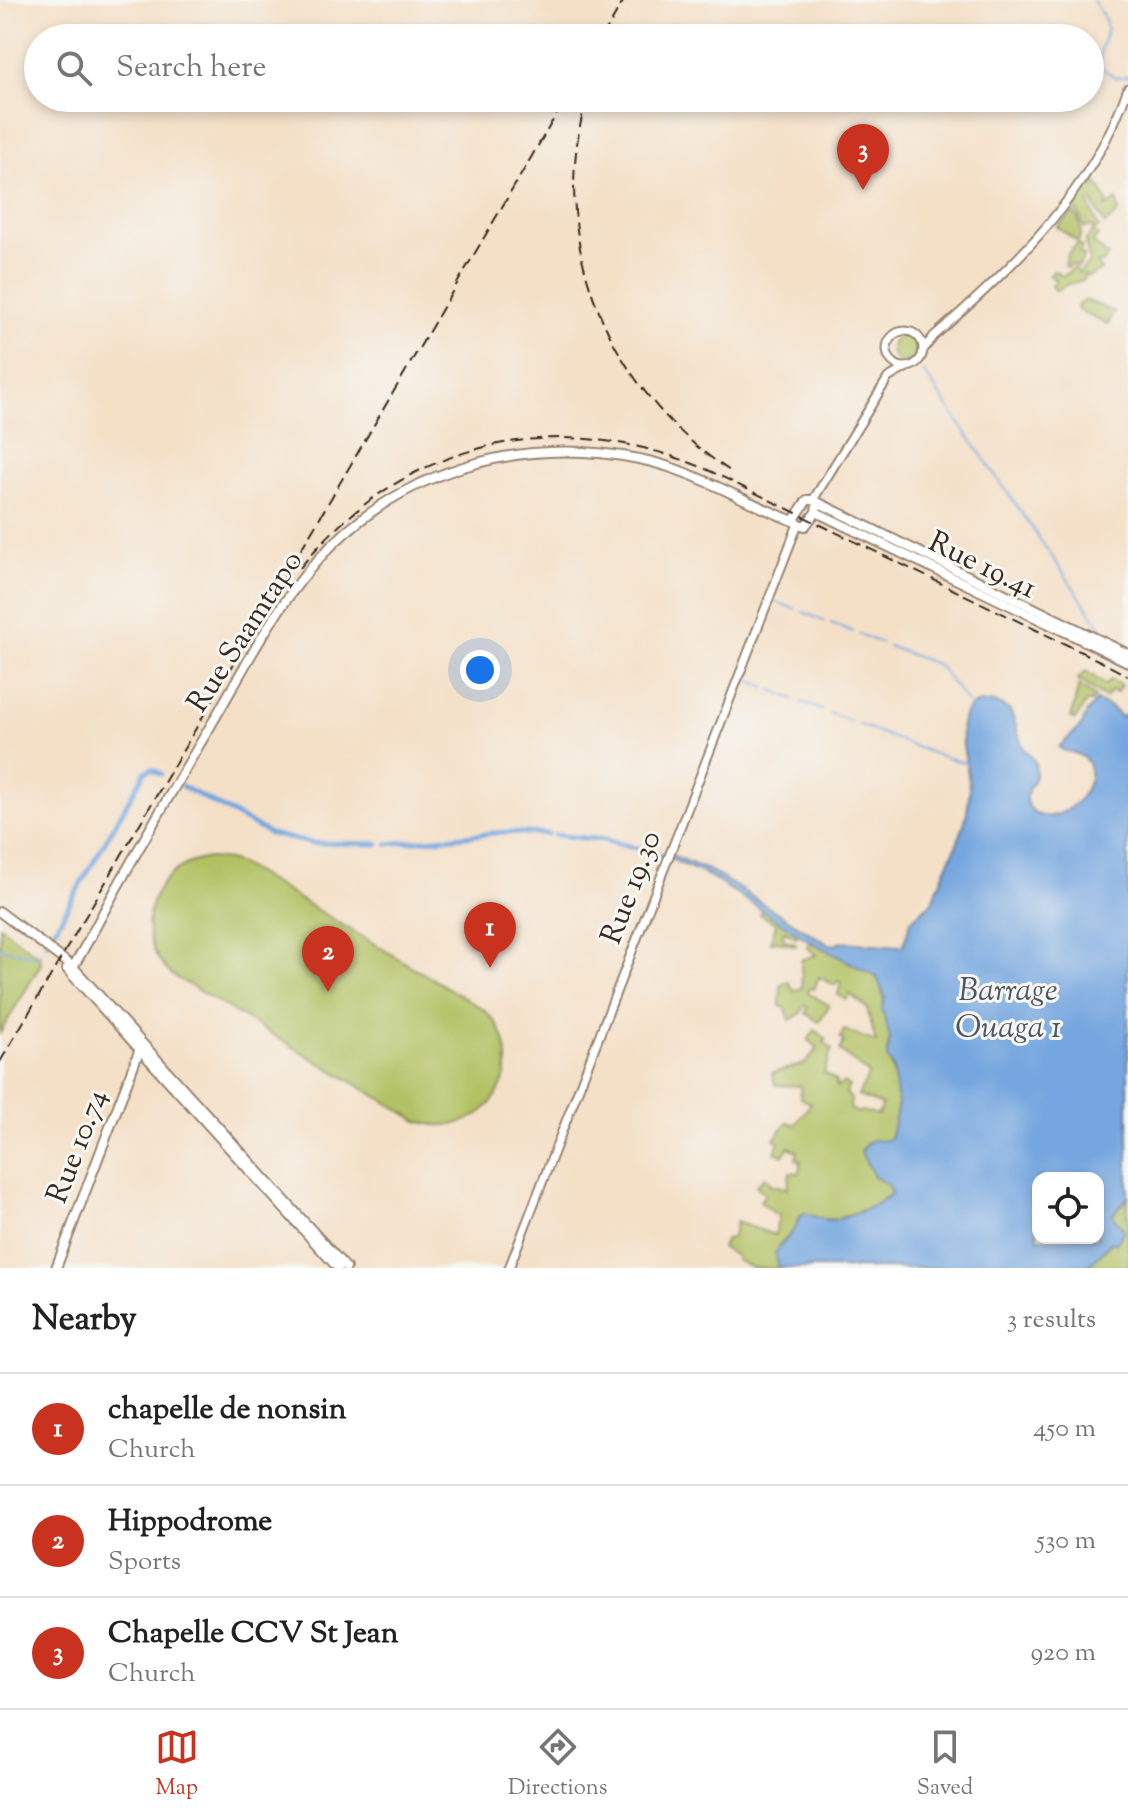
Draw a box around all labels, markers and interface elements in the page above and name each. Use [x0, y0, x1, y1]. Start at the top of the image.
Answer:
search box [24, 24, 1104, 112]
icon: search [52, 46, 96, 90]
text: Search here [116, 47, 266, 90]
pin: 3 [837, 124, 889, 190]
street label: Rue 19.41 [920, 522, 1043, 611]
street label: Rue Saamtapo [178, 543, 315, 722]
your location [460, 650, 500, 690]
street label: Rue 19.30 [591, 825, 674, 951]
pin: 1 [464, 902, 516, 968]
pin: 2 [302, 926, 354, 992]
water label: Barrage Ouaga 1 [955, 969, 1061, 1052]
street label: Rue 10.74 [37, 1084, 120, 1210]
map controls [1032, 1172, 1104, 1244]
button: locate [1032, 1172, 1104, 1244]
text: Nearby [32, 1296, 137, 1345]
text: 3 results [1007, 1302, 1096, 1339]
text: chapelle de nonsin [108, 1389, 346, 1432]
text: 1 [54, 1411, 62, 1448]
text: 450 m [1033, 1411, 1096, 1448]
text: Church [108, 1432, 196, 1469]
text: Hippodrome [108, 1501, 272, 1544]
text: 2 [52, 1523, 64, 1560]
text: 530 m [1036, 1523, 1096, 1560]
text: Sports [108, 1544, 181, 1581]
text: Chapelle CCV St Jean [108, 1613, 398, 1656]
text: 3 [53, 1635, 63, 1672]
text: 920 m [1030, 1635, 1096, 1672]
text: Church [108, 1656, 196, 1693]
tab: Map [155, 1725, 199, 1805]
tab: Directions [508, 1725, 607, 1805]
tab: Saved [917, 1725, 973, 1805]

